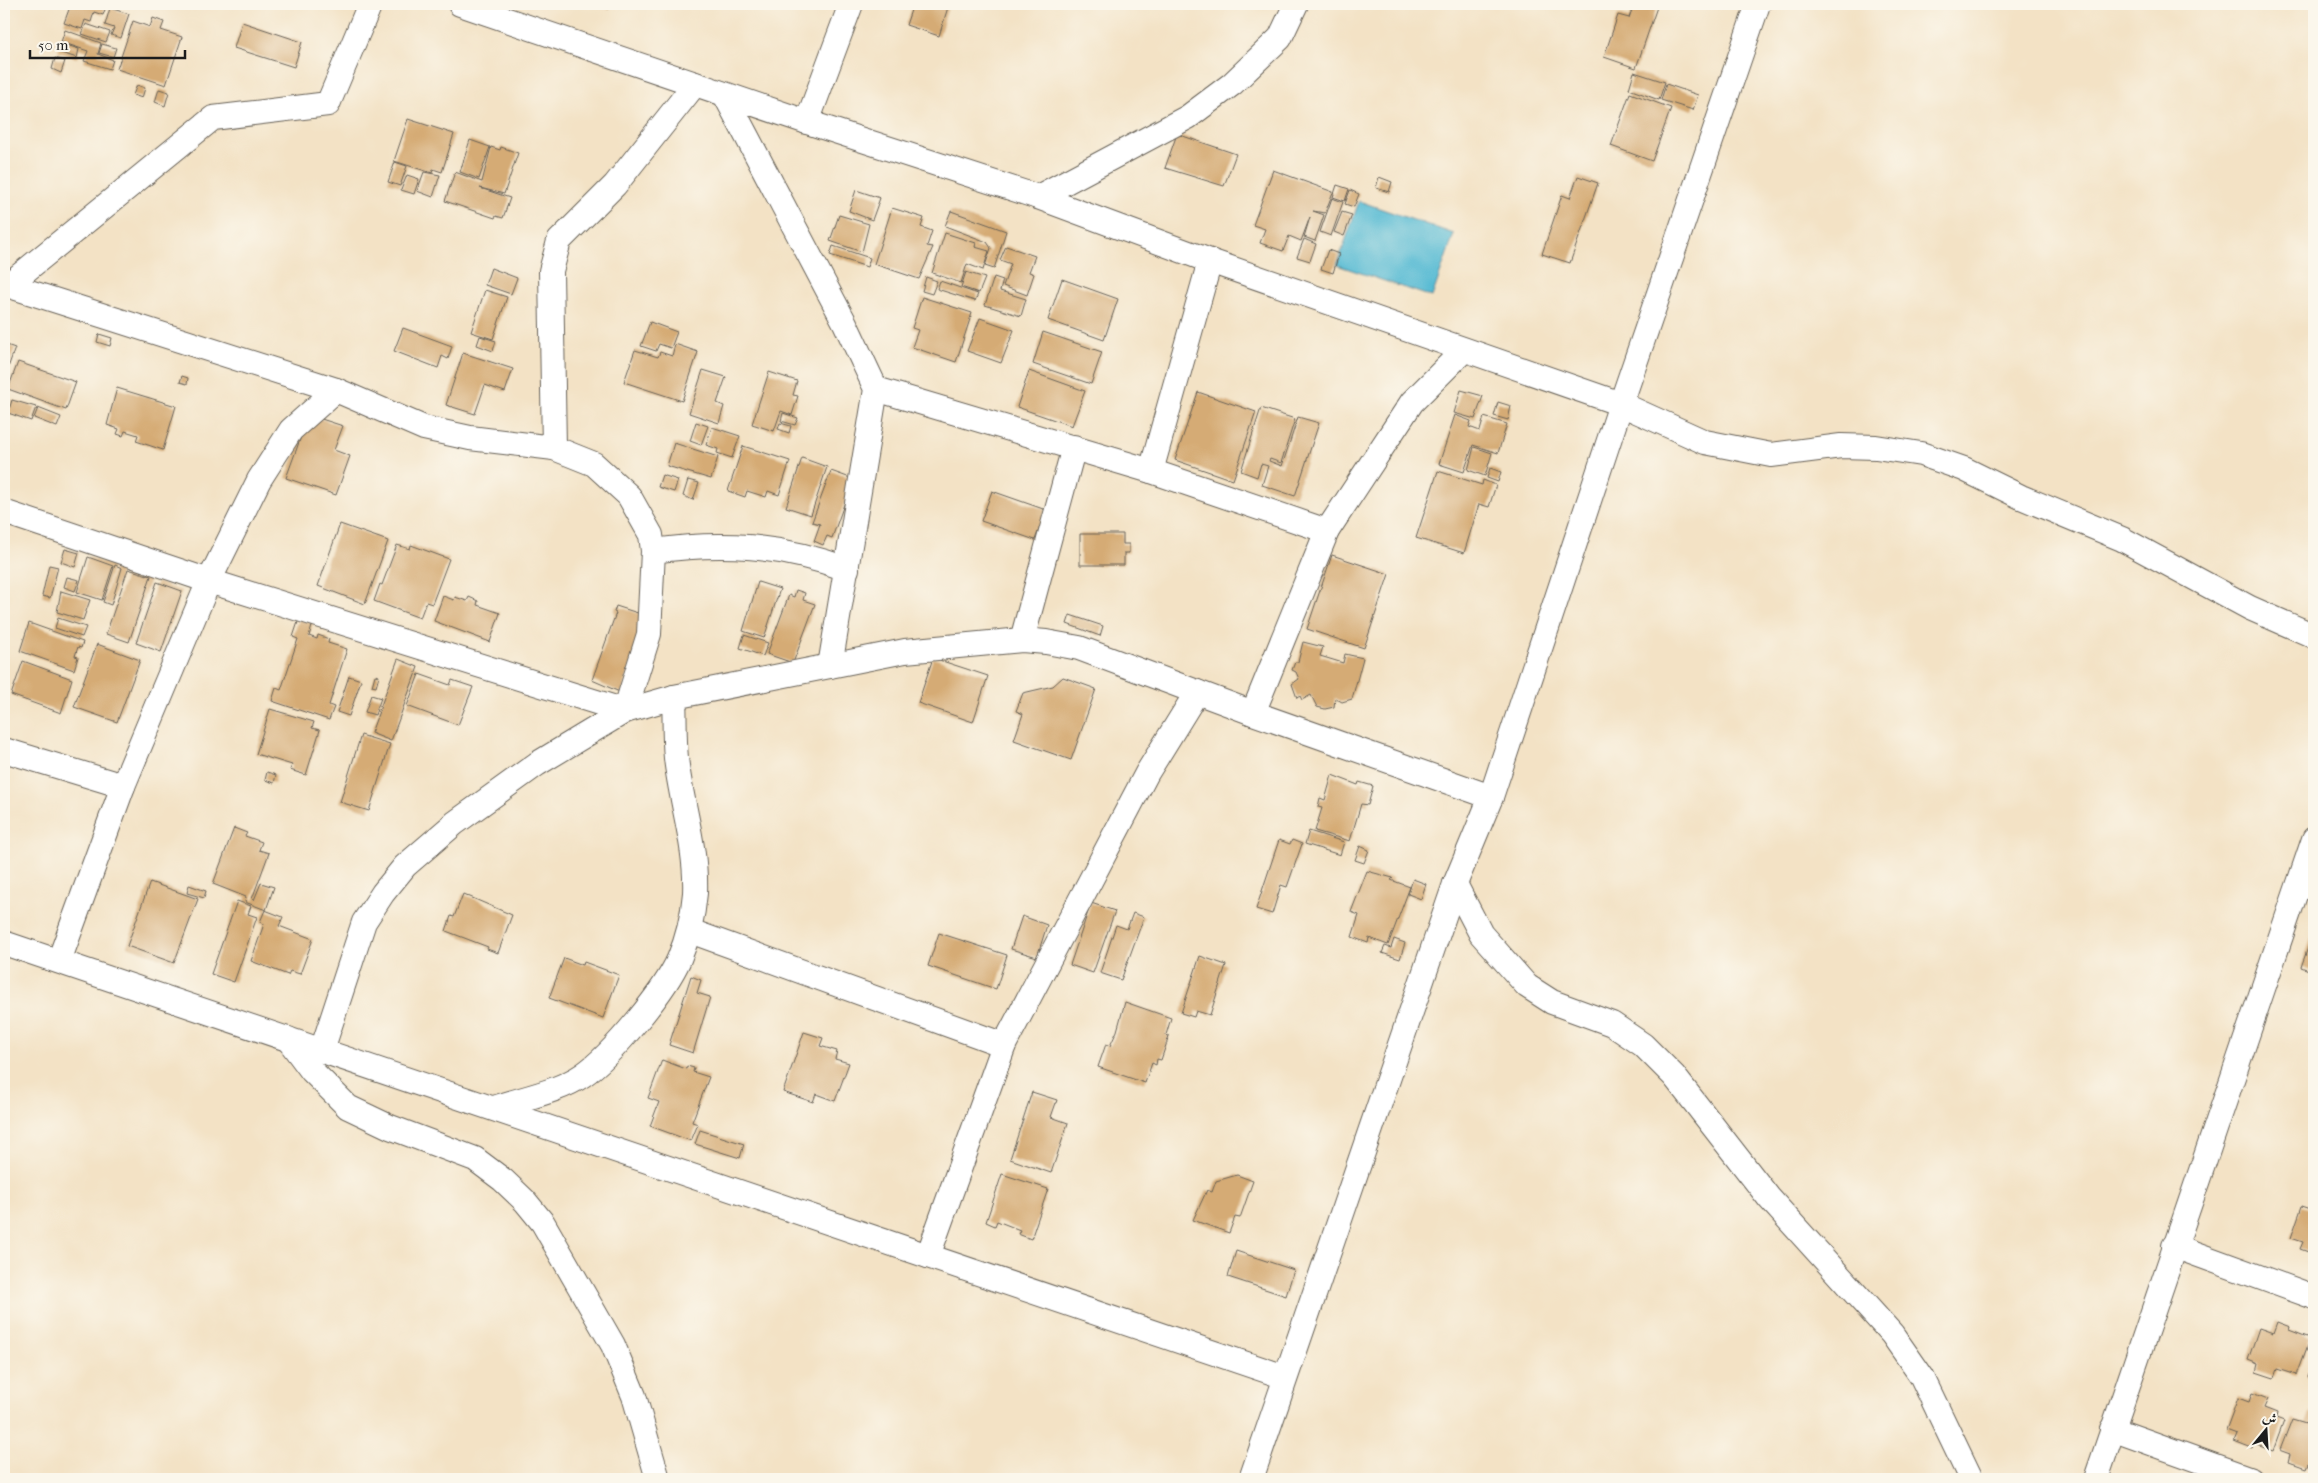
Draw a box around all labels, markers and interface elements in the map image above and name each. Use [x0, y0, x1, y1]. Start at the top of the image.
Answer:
scale bar [30, 28, 185, 60]
text: 50 m [38, 36, 69, 54]
north arrow [2240, 1406, 2290, 1456]
text: ش [2261, 1408, 2279, 1428]

